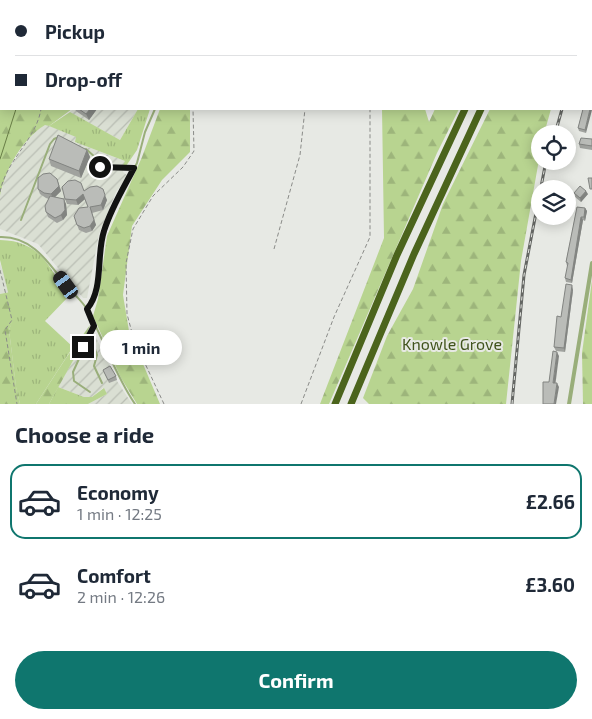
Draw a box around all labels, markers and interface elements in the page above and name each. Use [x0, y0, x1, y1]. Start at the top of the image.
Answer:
text: Pickup [45, 20, 105, 43]
text: Drop-off [45, 68, 122, 91]
map controls [531, 125, 576, 225]
button: locate [531, 125, 576, 170]
route start [89, 156, 111, 178]
button: layers [531, 180, 576, 225]
car [51, 268, 80, 302]
callout: 1 min [100, 330, 183, 364]
park label: Knowle Grove [402, 334, 502, 353]
route end [72, 336, 94, 358]
text: 1 min [122, 338, 160, 357]
text: Choose a ride [15, 421, 154, 447]
icon: car [17, 479, 62, 524]
text: Economy [77, 481, 159, 504]
text: £2.66 [526, 490, 575, 513]
text: 1 min · 12:25 [77, 504, 162, 523]
icon: car [17, 562, 62, 607]
text: Comfort [77, 564, 151, 587]
text: £3.60 [525, 573, 575, 596]
text: 2 min · 12:26 [77, 587, 165, 606]
button: Confirm [15, 651, 577, 709]

